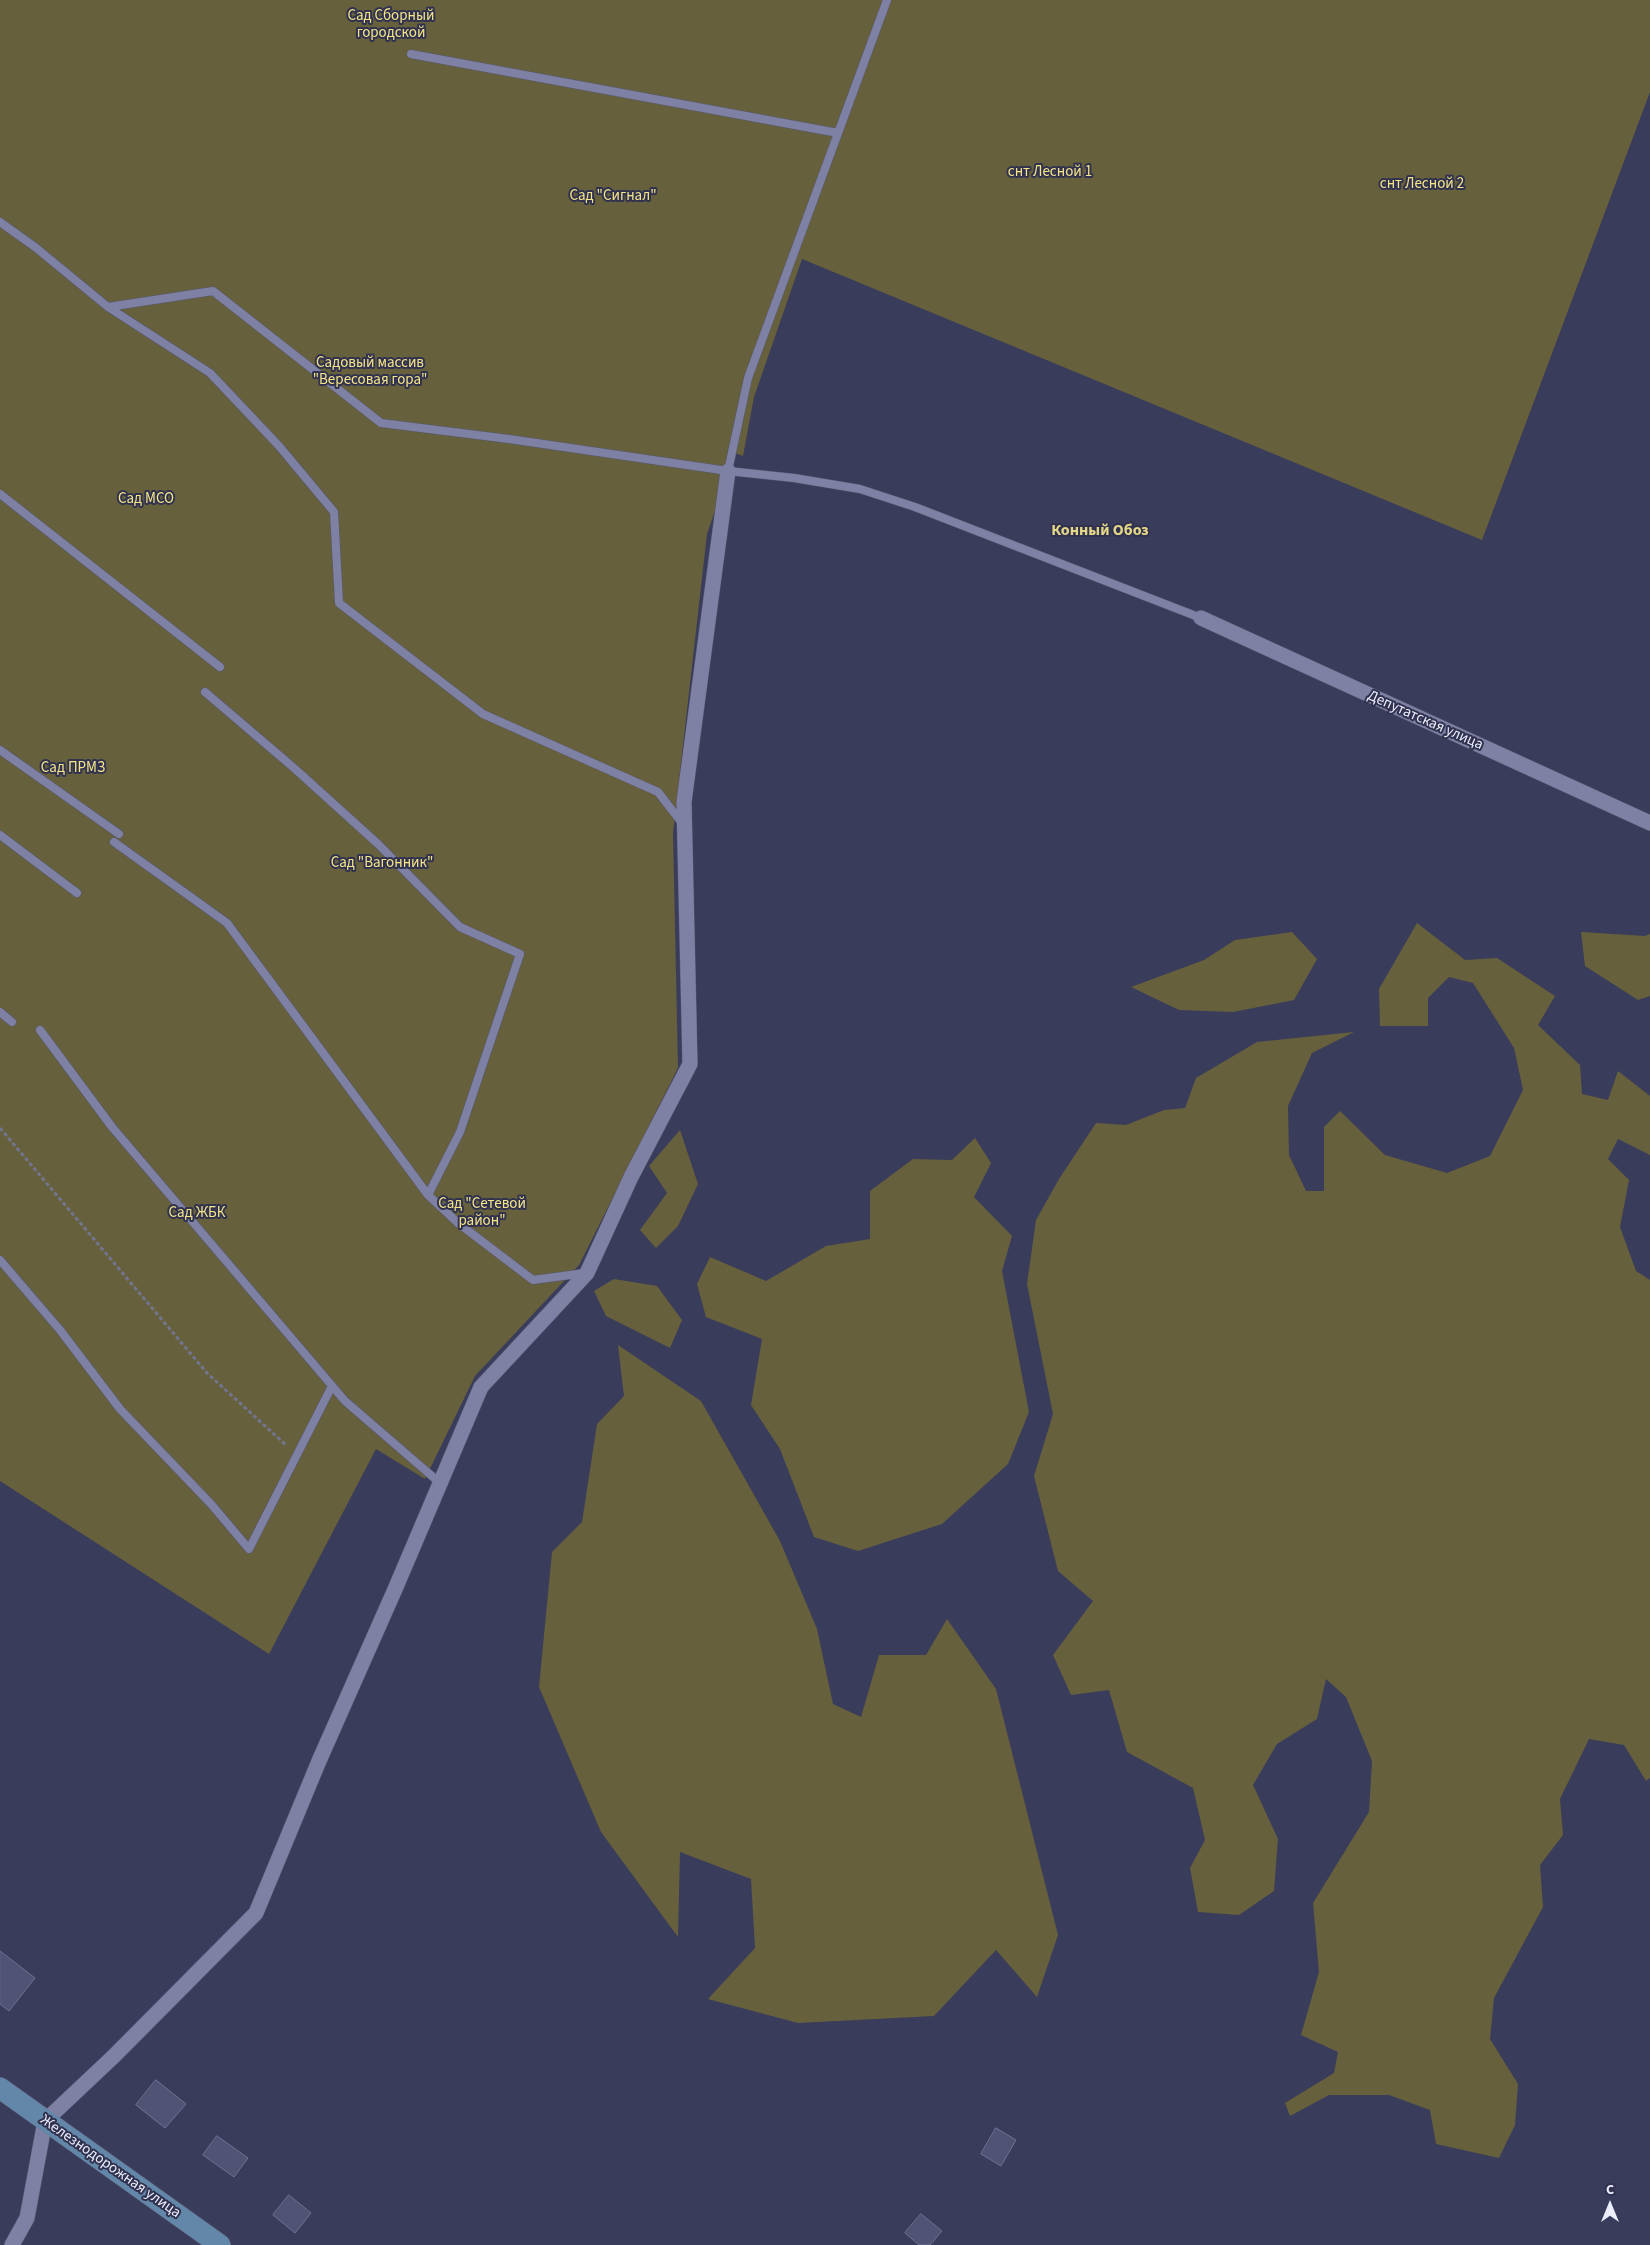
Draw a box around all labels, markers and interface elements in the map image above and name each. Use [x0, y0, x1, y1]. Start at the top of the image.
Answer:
park label: Сад Сборный городской [347, 8, 435, 43]
park label: снт Лесной 1 [1008, 164, 1092, 182]
park label: снт Лесной 2 [1380, 176, 1464, 194]
park label: Сад "Сигнал" [569, 188, 657, 206]
park label: Садовый массив "Вересовая гора" [313, 355, 427, 390]
park label: Сад МСО [118, 491, 174, 509]
district label: Конный Обоз [1051, 521, 1149, 541]
street label: Депутатская улица [1364, 687, 1486, 755]
park label: Сад ПРМЗ [41, 760, 105, 778]
park label: Сад "Вагонник" [331, 855, 433, 873]
park label: Сад "Сетевой район" [438, 1196, 526, 1231]
park label: Сад ЖБК [169, 1205, 225, 1223]
street label: Железнодорожная улица [36, 2112, 184, 2222]
north arrow [1585, 2180, 1635, 2230]
text: С [1606, 2180, 1614, 2200]

